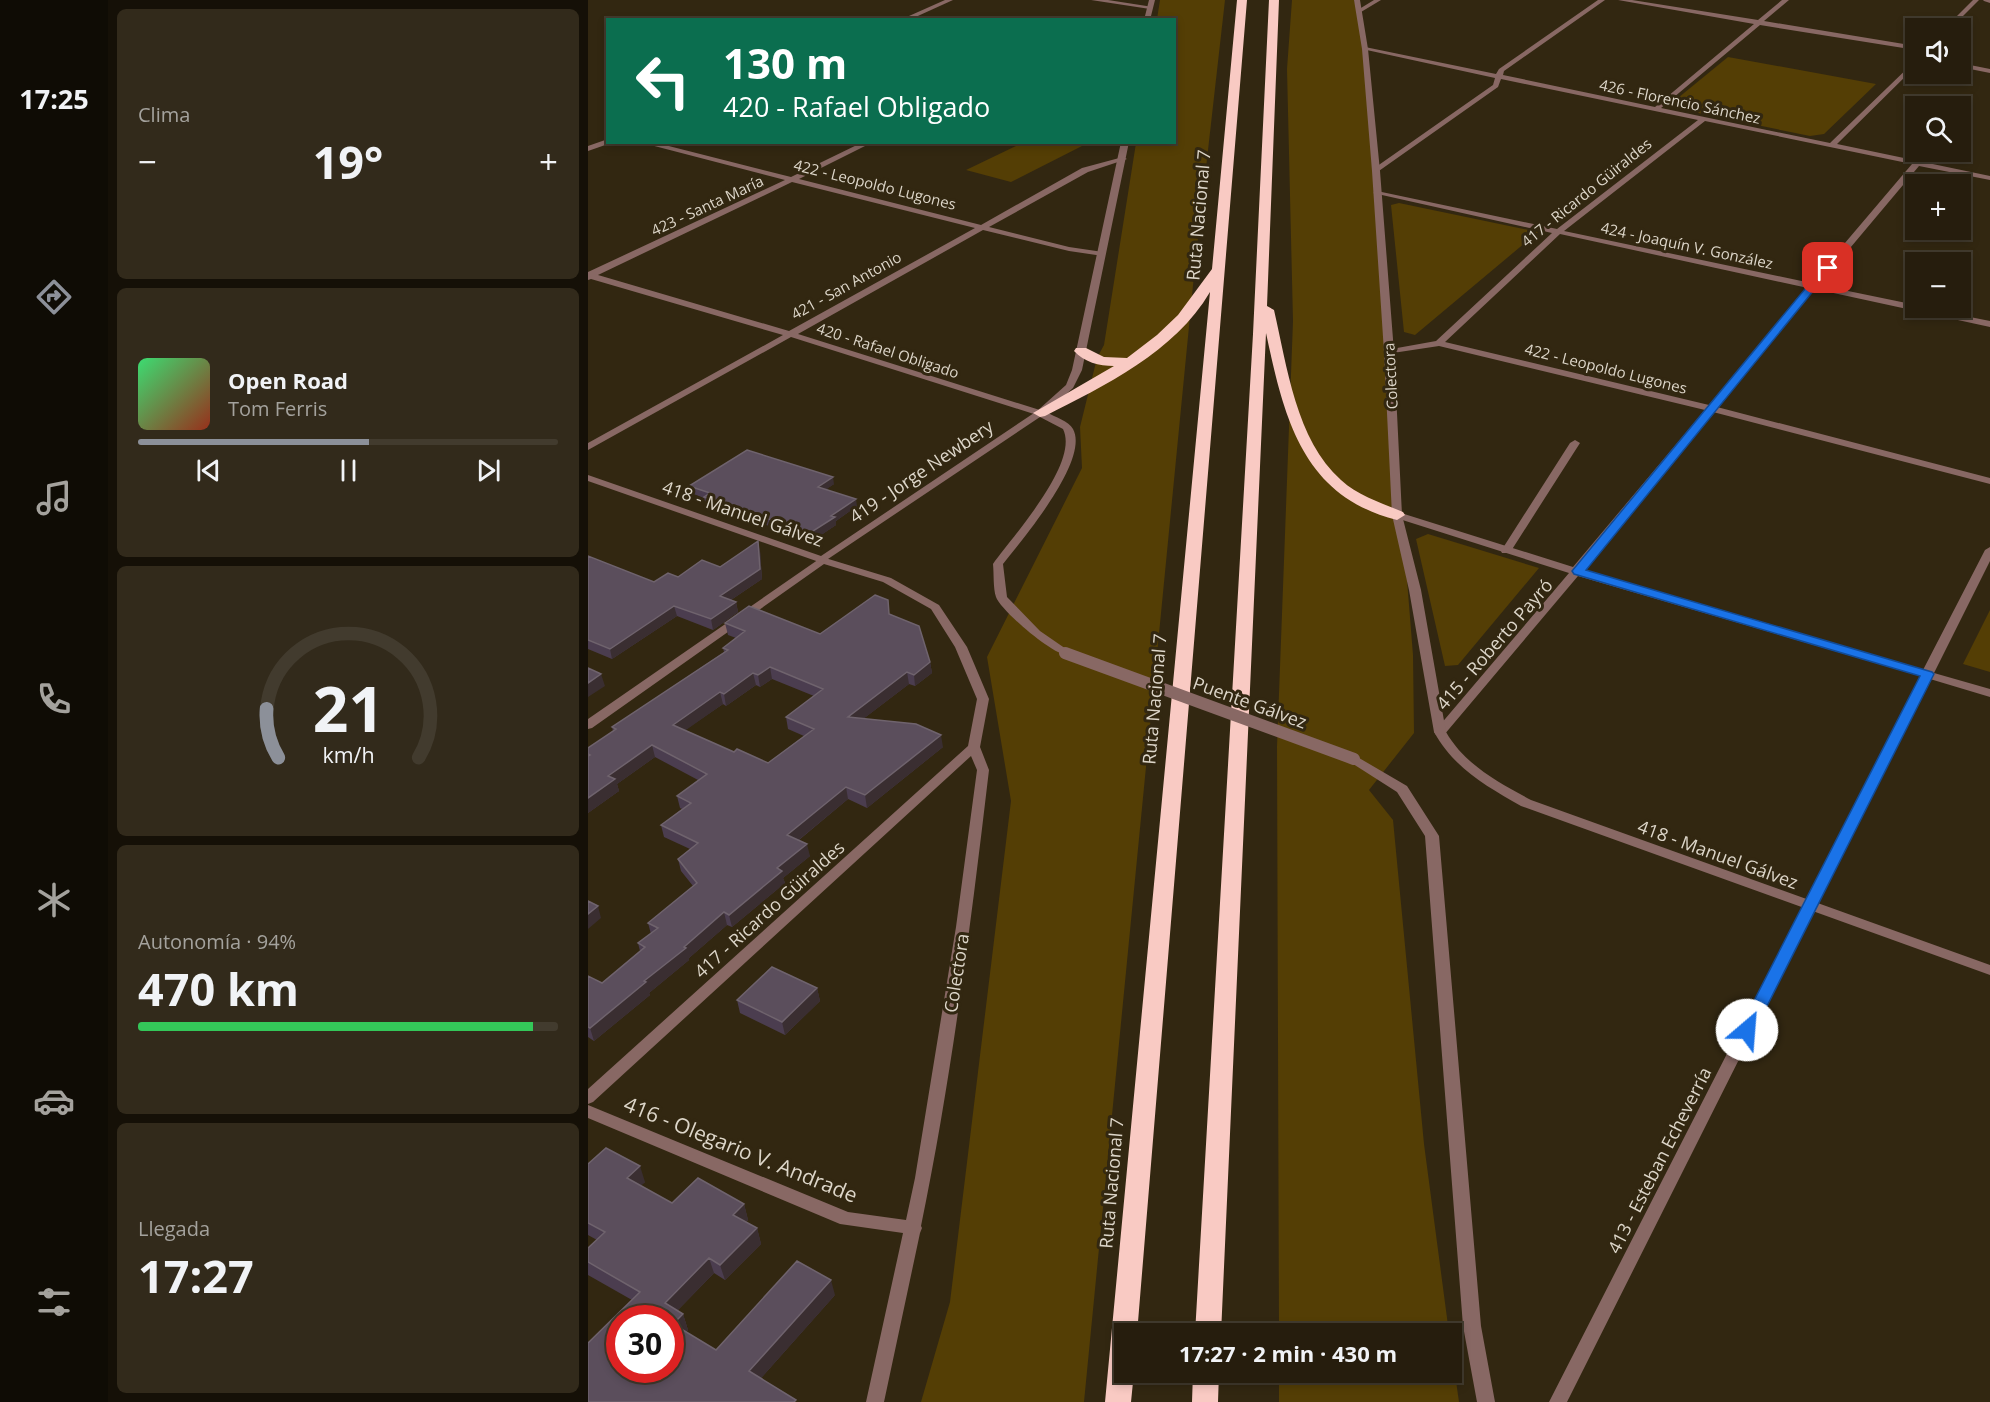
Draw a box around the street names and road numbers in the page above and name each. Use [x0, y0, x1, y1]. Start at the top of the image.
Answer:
street label: 426 - Florencio Sánchez [1598, 74, 1762, 128]
street label: 417 - Ricardo Güiraldes [1517, 133, 1655, 251]
street label: Ruta Nacional 7 [1180, 149, 1216, 281]
street label: 422 - Leopoldo Lugones [792, 154, 958, 214]
street label: 423 - Santa María [648, 170, 766, 240]
street label: 424 - Joaquín V. González [1599, 217, 1775, 273]
street label: 421 - San Antonio [787, 246, 905, 324]
street label: 420 - Rafael Obligado [814, 318, 962, 382]
street label: 422 - Leopoldo Lugones [1523, 338, 1689, 398]
street label: Colectora [1378, 342, 1402, 410]
street label: 419 - Jorge Newbery [844, 413, 998, 528]
street label: 418 - Manuel Gálvez [659, 474, 827, 552]
street label: 415 - Roberto Payró [1430, 573, 1558, 715]
street label: Ruta Nacional 7 [1136, 633, 1172, 765]
street label: Puente Gálvez [1190, 670, 1310, 734]
street label: 418 - Manuel Gálvez [1635, 814, 1801, 894]
street label: 417 - Ricardo Güiraldes [689, 835, 849, 983]
street label: Colectora [938, 932, 974, 1014]
street label: 413 - Esteban Echeverría [1602, 1063, 1716, 1257]
street label: 416 - Olegario V. Andrade [620, 1089, 862, 1209]
street label: Ruta Nacional 7 [1093, 1117, 1129, 1249]

